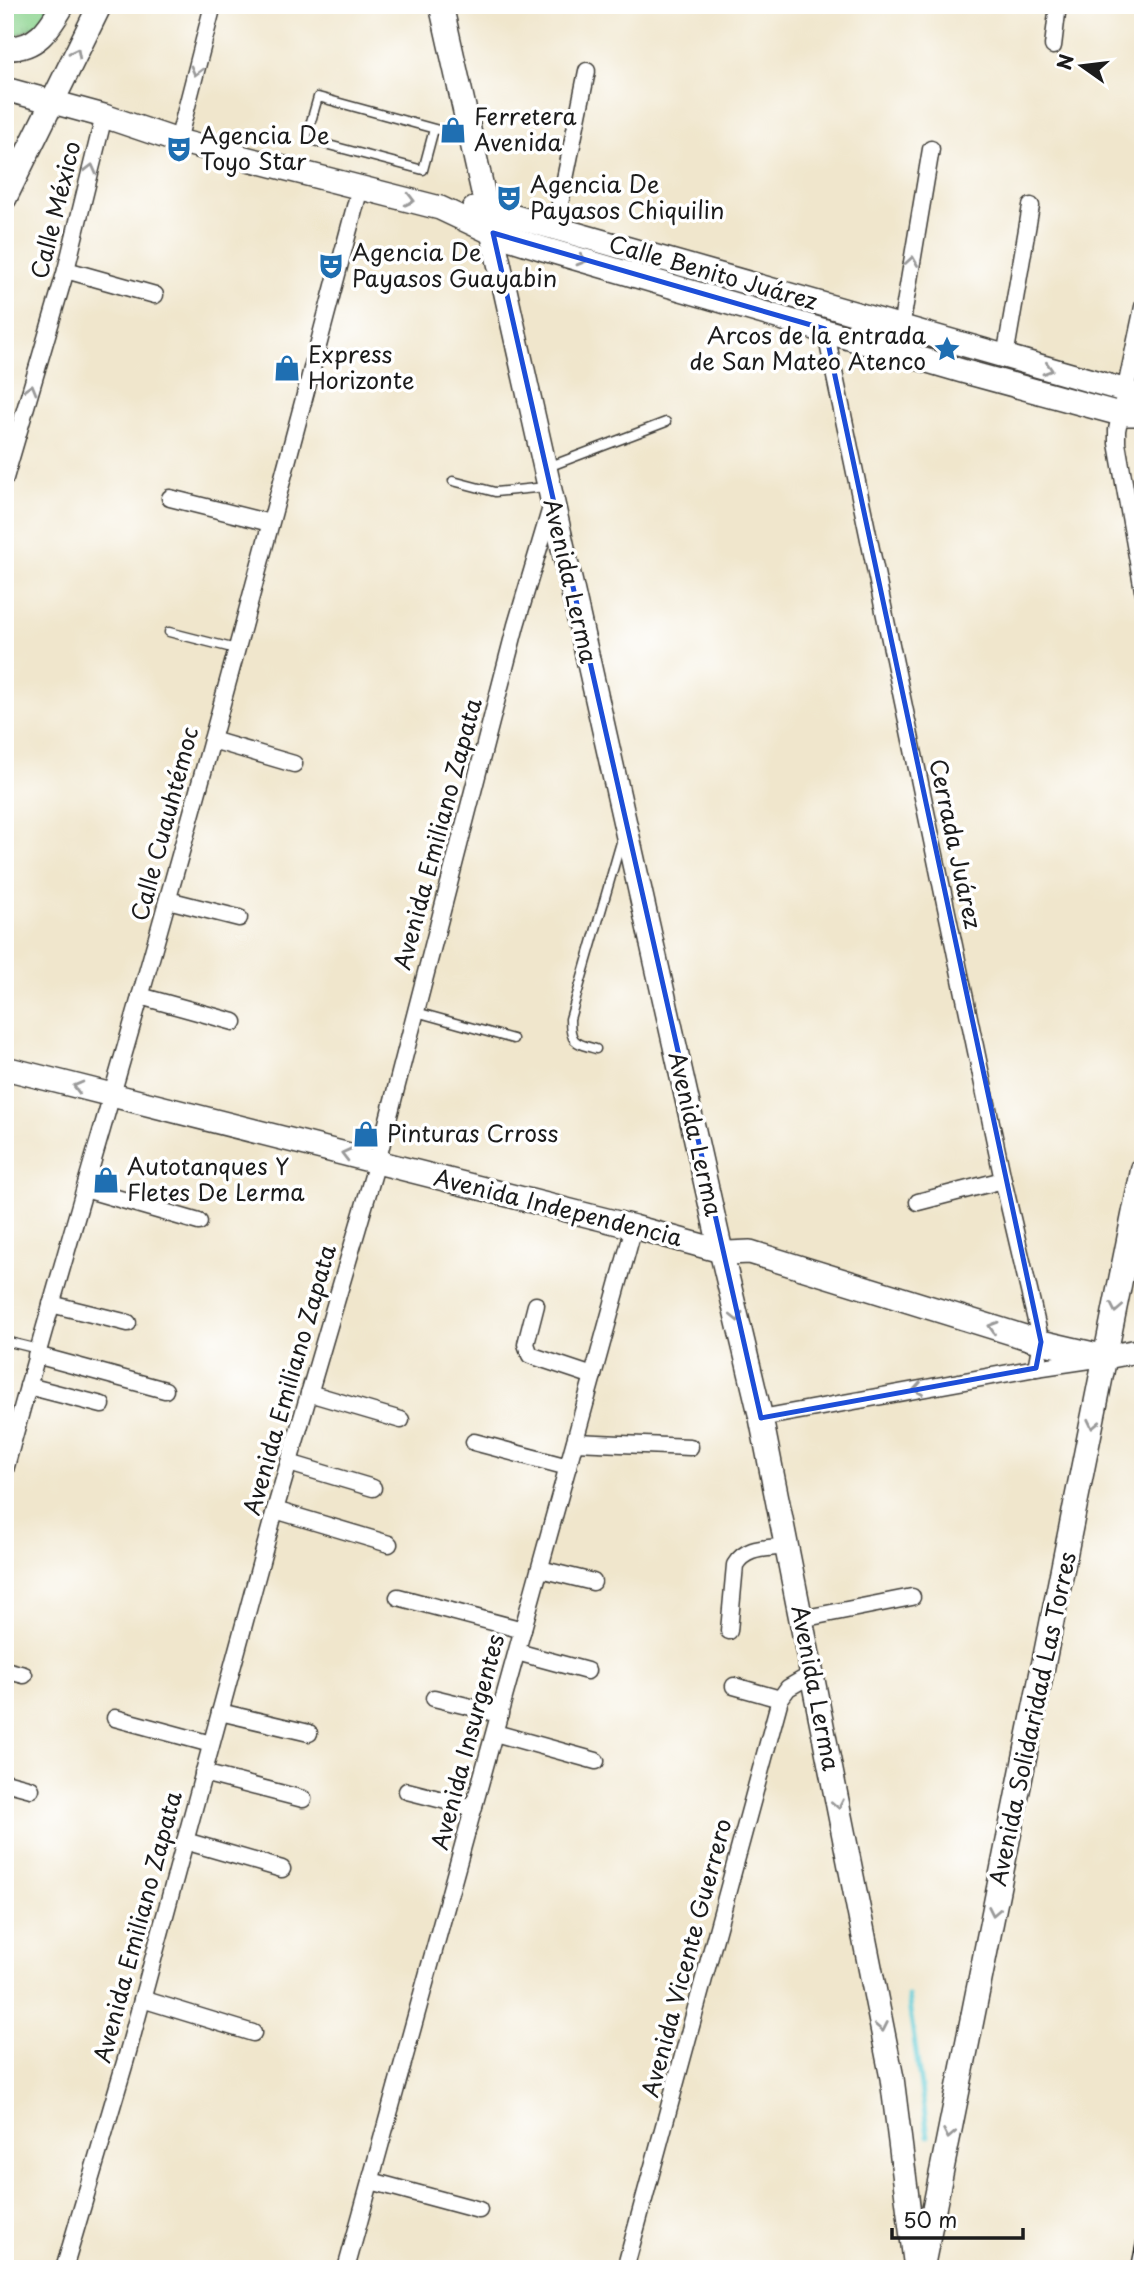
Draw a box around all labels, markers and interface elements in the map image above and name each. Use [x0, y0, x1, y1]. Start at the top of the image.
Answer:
north arrow [1046, 32, 1116, 102]
one-way arrow [67, 48, 81, 60]
text: N [1049, 51, 1080, 72]
one-way arrow [190, 65, 204, 77]
place label: Ferretera Avenida [474, 98, 577, 159]
shop icon: Ferretera Avenida [438, 115, 468, 145]
place label: Agencia De Toyo Star [200, 117, 330, 178]
theatre icon: Agencia De Toyo Star [164, 134, 194, 164]
street label: Calle México [21, 137, 89, 282]
one-way arrow [83, 163, 97, 175]
place label: Agencia De Payasos Chiquilin [530, 166, 724, 227]
theatre icon: Agencia De Payasos Chiquilin [494, 183, 524, 213]
one-way arrow [404, 192, 416, 206]
street label: Calle Benito Juárez [605, 225, 822, 318]
place label: Agencia De Payasos Guayabin [352, 234, 557, 295]
theatre icon: Agencia De Payasos Guayabin [316, 251, 346, 281]
one-way arrow [576, 252, 588, 266]
one-way arrow [904, 255, 919, 266]
place label: Arcos de la entrada de San Mateo Atenco [689, 317, 927, 378]
place icon: Arcos de la entrada de San Mateo Atenco [932, 334, 962, 364]
place label: Express Horizonte [308, 336, 415, 397]
shop icon: Express Horizonte [272, 353, 302, 383]
one-way arrow [1041, 361, 1053, 375]
one-way arrow [23, 383, 37, 395]
street label: Avenida Lerma [536, 495, 608, 667]
street label: Avenida Emiliano Zapata [383, 693, 490, 973]
street label: Calle Cuauhtémoc [121, 723, 206, 925]
street label: Cerrada Juárez [921, 755, 992, 932]
street label: Avenida Lerma [661, 1048, 733, 1220]
one-way arrow [72, 1081, 84, 1095]
place label: Pinturas Crross [387, 1115, 558, 1150]
shop icon: Pinturas Crross [351, 1119, 381, 1149]
place label: Autotanques Y Fletes De Lerma [127, 1148, 305, 1209]
one-way arrow [341, 1148, 353, 1162]
street label: Avenida Independencia [430, 1159, 686, 1254]
shop icon: Autotanques Y Fletes De Lerma [91, 1165, 121, 1195]
street label: Avenida Emiliano Zapata [233, 1240, 344, 1519]
one-way arrow [1109, 1302, 1124, 1313]
one-way arrow [729, 1311, 743, 1323]
one-way arrow [987, 1321, 999, 1336]
one-way arrow [912, 1381, 924, 1396]
one-way arrow [1086, 1418, 1101, 1430]
street label: Avenida Solidaridad Las Torres [979, 1548, 1084, 1889]
street label: Avenida Lerma [783, 1602, 850, 1774]
street label: Avenida Insurgentes [421, 1630, 512, 1853]
street label: Avenida Emiliano Zapata [83, 1786, 190, 2066]
one-way arrow [829, 1798, 844, 1810]
street label: Avenida Vicente Guerrero [631, 1814, 740, 2101]
one-way arrow [987, 1905, 1002, 1917]
one-way arrow [873, 2021, 888, 2033]
one-way arrow [943, 2128, 958, 2140]
scale bar [892, 2197, 1024, 2241]
text: 50 m [903, 2203, 957, 2235]

